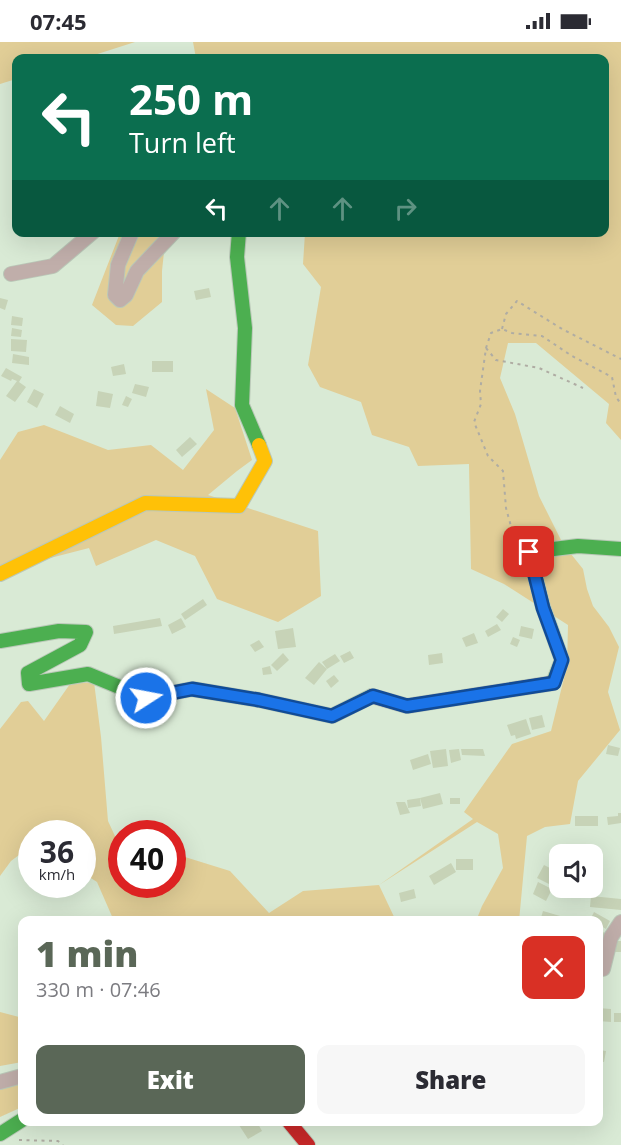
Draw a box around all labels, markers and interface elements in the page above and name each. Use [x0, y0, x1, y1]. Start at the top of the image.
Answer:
text: 07:45 [30, 6, 87, 36]
text: 250 m [129, 70, 253, 127]
icon: left [30, 78, 108, 156]
text: Turn left [129, 124, 236, 161]
icon: left [200, 192, 233, 225]
icon: ahead [263, 192, 296, 225]
icon: ahead [326, 192, 359, 225]
icon: right [389, 192, 422, 225]
pin [503, 526, 554, 577]
icon: arrive [512, 535, 545, 568]
position arrow [114, 666, 178, 730]
speed limit sign: 40 [108, 820, 186, 898]
text: 36 [40, 831, 74, 872]
map controls [549, 844, 603, 898]
button: sound [549, 844, 603, 898]
text: km/h [39, 864, 75, 884]
text: 1 min [36, 929, 138, 978]
button: close [522, 936, 585, 999]
text: 330 m · 07:46 [36, 976, 161, 1003]
button: Exit [36, 1045, 305, 1114]
button: Share [317, 1045, 585, 1114]

